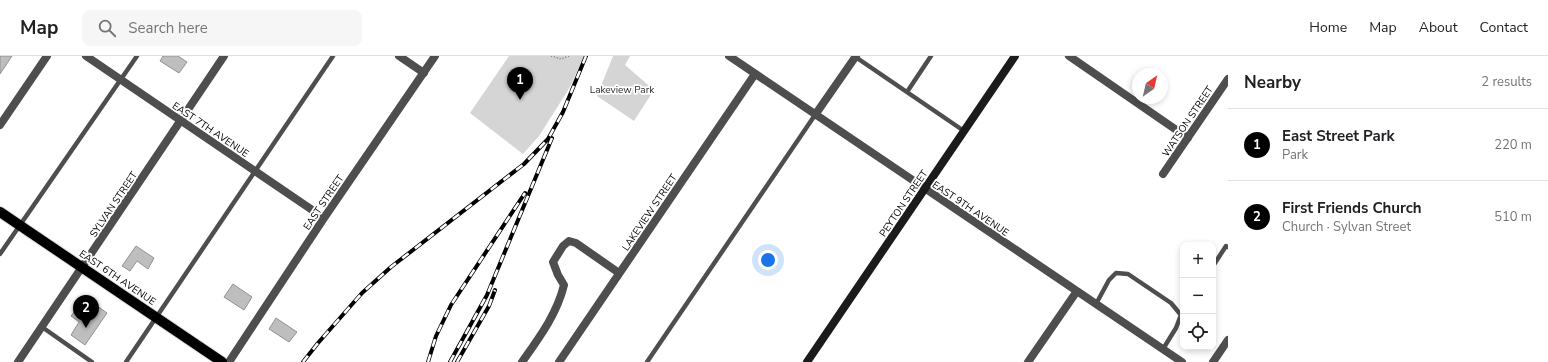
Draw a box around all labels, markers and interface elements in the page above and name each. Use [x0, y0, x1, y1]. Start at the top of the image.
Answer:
search box [82, 10, 362, 46]
text: Map [20, 15, 58, 41]
icon: search [96, 17, 118, 39]
text: Search here [128, 18, 208, 38]
text: Home [1309, 18, 1347, 37]
text: Map [1369, 18, 1397, 37]
text: About [1419, 18, 1458, 37]
text: Contact [1480, 18, 1528, 37]
pin: 1 [507, 67, 533, 100]
north arrow [1132, 68, 1168, 104]
text: Nearby [1244, 71, 1301, 94]
text: 2 results [1481, 73, 1532, 91]
park label: Lakeview Park [590, 83, 655, 97]
street label: WATSON STREET [1159, 83, 1217, 160]
street label: EAST 7TH AVENUE [169, 99, 252, 161]
text: East Street Park [1282, 126, 1395, 146]
text: 1 [1253, 136, 1261, 154]
text: 220 m [1494, 136, 1532, 154]
text: Park [1282, 146, 1308, 164]
street label: PEYTON STREET [876, 167, 931, 240]
street label: SYLVAN STREET [87, 169, 141, 240]
street label: EAST STREET [300, 172, 347, 233]
street label: LAKEVIEW STREET [619, 172, 681, 254]
street label: EAST 9TH AVENUE [929, 178, 1012, 240]
text: First Friends Church [1282, 198, 1422, 218]
text: 2 [1253, 208, 1261, 226]
text: 510 m [1494, 208, 1532, 226]
text: Church · Sylvan Street [1282, 218, 1411, 236]
map controls [1180, 242, 1216, 350]
button: + [1180, 242, 1216, 278]
street label: EAST 6TH AVENUE [76, 247, 159, 309]
your location [758, 250, 778, 270]
button: − [1180, 278, 1216, 314]
pin: 2 [73, 295, 99, 328]
button: locate [1180, 314, 1216, 350]

